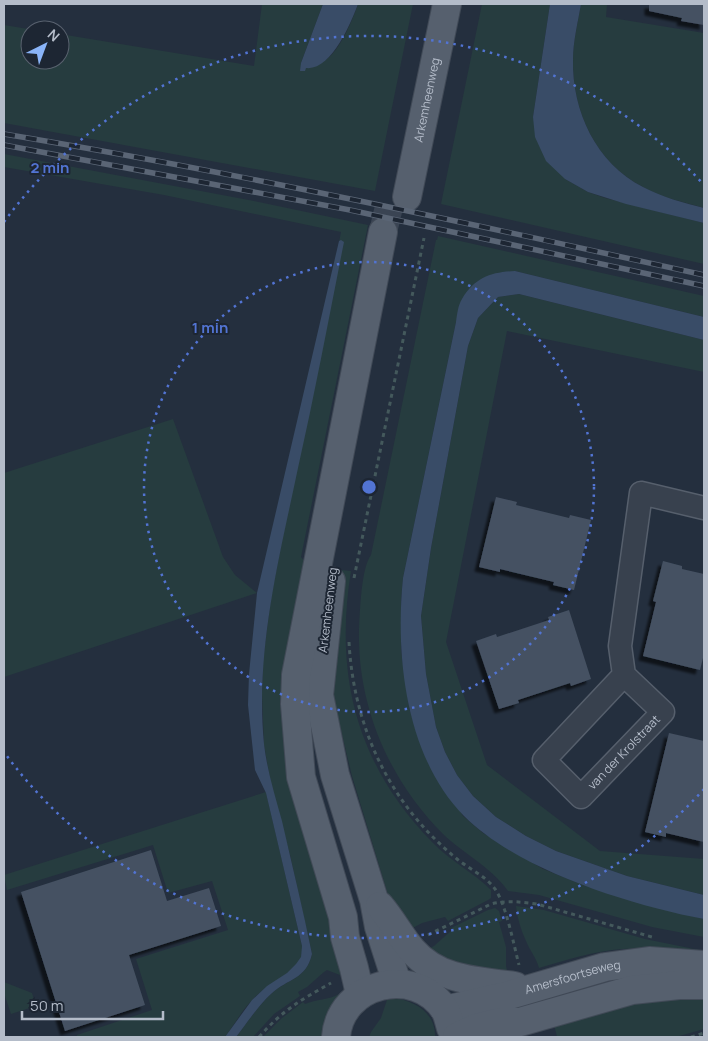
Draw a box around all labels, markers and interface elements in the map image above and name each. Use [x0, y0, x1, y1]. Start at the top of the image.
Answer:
north arrow [20, 20, 70, 70]
text: N [44, 25, 64, 45]
street label: Arkemheenweg [410, 56, 444, 144]
text: 2 min [30, 157, 70, 178]
text: 1 min [192, 317, 228, 338]
centre of rings [360, 478, 378, 496]
street label: Arkemheenweg [314, 566, 341, 654]
street label: van der Krolstraat [584, 711, 664, 793]
street label: Amersfoortseweg [523, 956, 622, 998]
scale bar [22, 988, 164, 1020]
text: 50 m [30, 995, 64, 1016]

